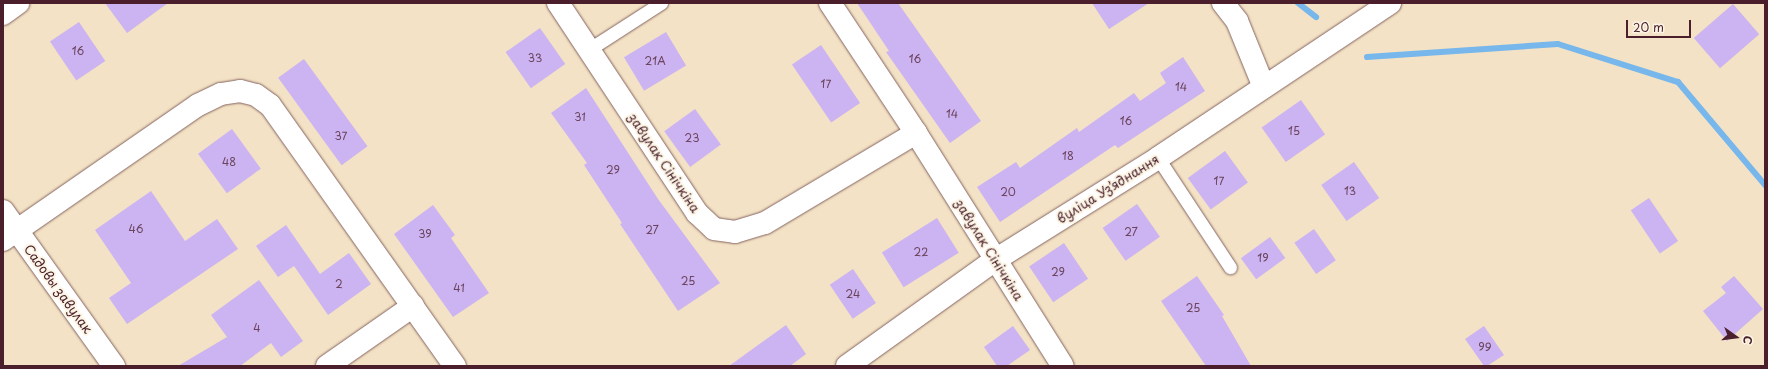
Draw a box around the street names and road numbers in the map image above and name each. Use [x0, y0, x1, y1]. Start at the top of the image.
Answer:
street label: завулак Сінічкіна [625, 110, 703, 216]
street label: вуліца Узʼяднання [1054, 151, 1162, 227]
street label: завулак Сінічкіна [951, 196, 1027, 304]
street label: Садовы завулак [20, 241, 96, 337]

